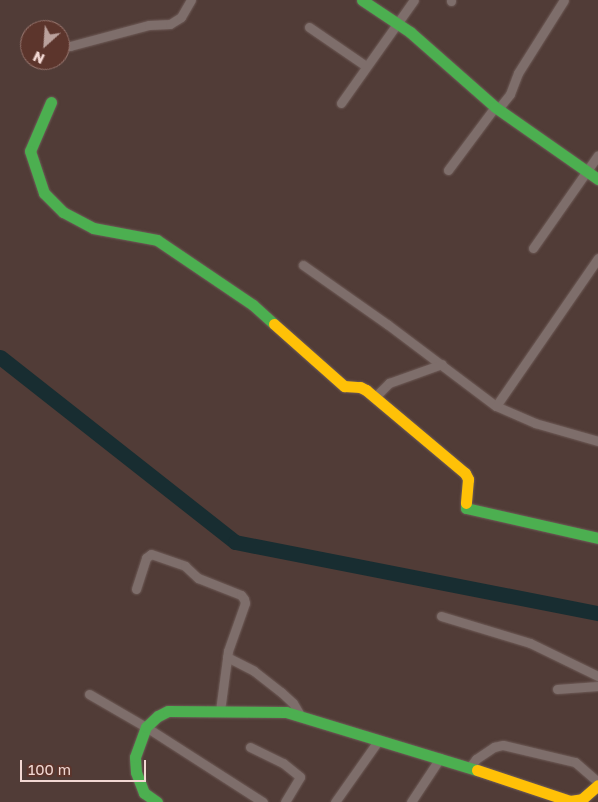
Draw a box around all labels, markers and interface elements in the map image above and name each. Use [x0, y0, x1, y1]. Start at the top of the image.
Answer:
north arrow [20, 20, 70, 70]
text: N [30, 48, 47, 68]
scale bar [22, 750, 149, 782]
text: 100 m [28, 760, 71, 778]

